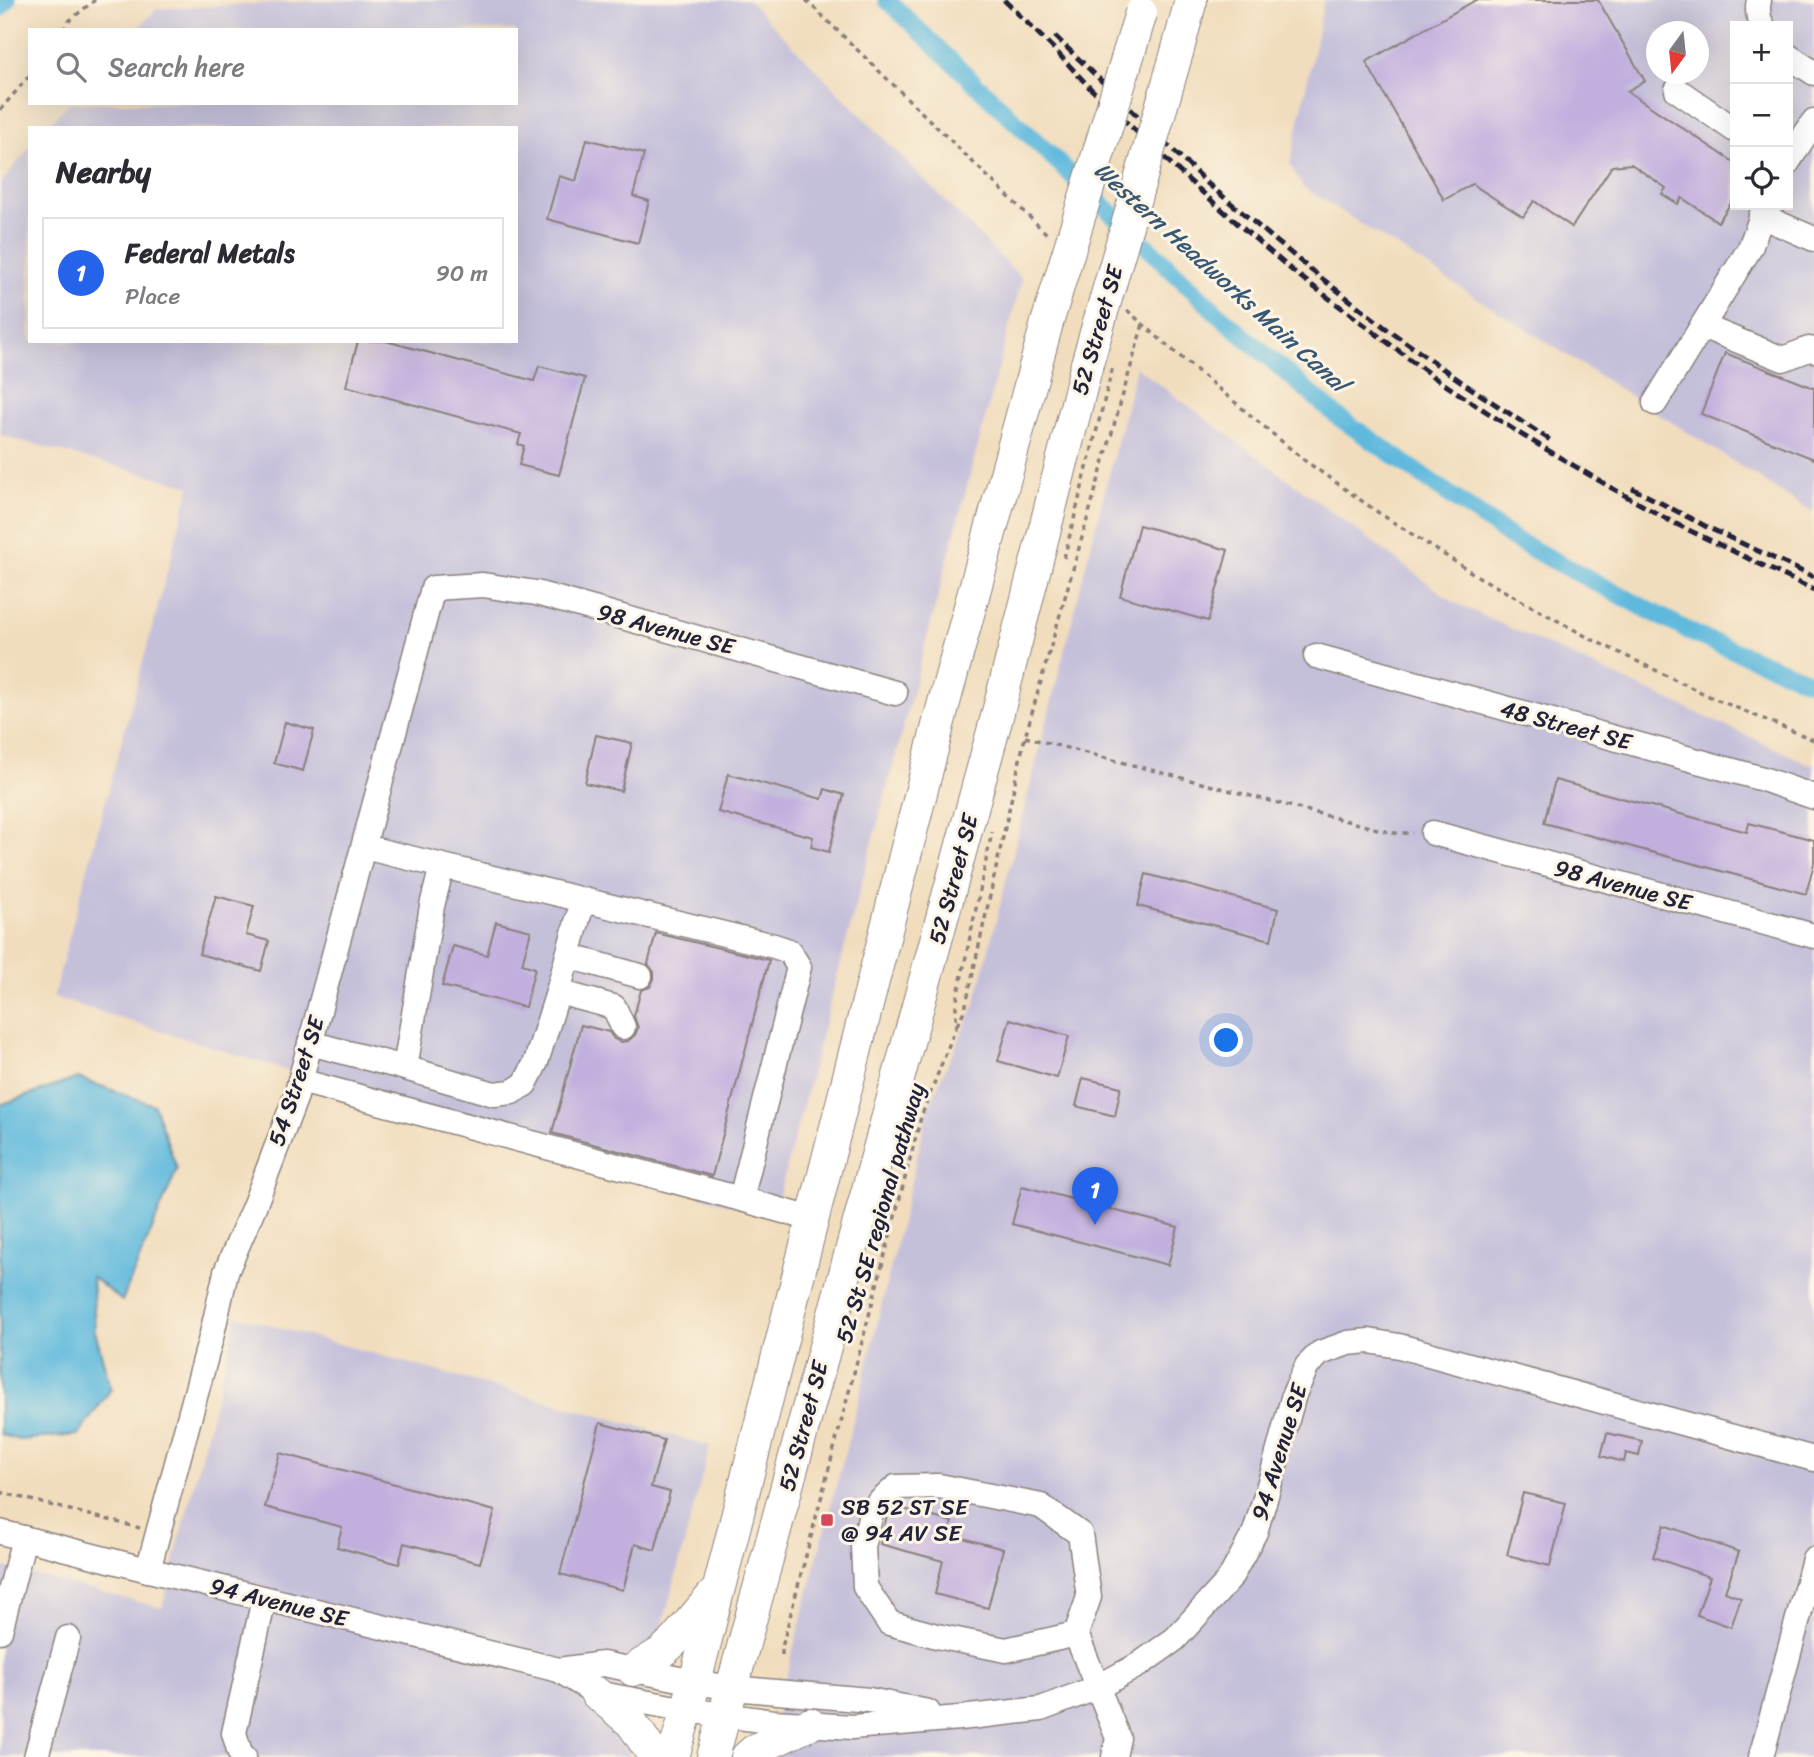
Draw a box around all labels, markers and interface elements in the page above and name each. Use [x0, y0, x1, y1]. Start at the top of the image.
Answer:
north arrow [1646, 21, 1709, 84]
map controls [1730, 21, 1793, 210]
button: + [1730, 21, 1793, 84]
search box [28, 28, 518, 105]
text: Search here [108, 44, 245, 90]
icon: search [52, 48, 90, 86]
button: − [1730, 84, 1793, 147]
text: Nearby [56, 145, 151, 199]
button: locate [1730, 147, 1793, 210]
water label: Western Headworks Main Canal [1084, 151, 1362, 407]
text: Federal Metals [125, 230, 295, 276]
text: 1 [76, 253, 86, 294]
text: 90 m [436, 253, 488, 294]
street label: 52 Street SE [1059, 259, 1136, 400]
text: Place [125, 276, 180, 317]
street label: 98 Avenue SE [593, 591, 740, 668]
street label: 48 Street SE [1496, 688, 1637, 763]
street label: 52 Street SE [916, 808, 991, 949]
street label: 98 Avenue SE [1550, 847, 1697, 924]
street label: 54 Street SE [256, 1010, 337, 1151]
your location [1209, 1023, 1243, 1057]
street label: 52 St SE regional pathway [824, 1078, 937, 1348]
pin: 1 [1072, 1167, 1118, 1225]
street label: 52 Street SE [766, 1355, 841, 1496]
street label: 94 Avenue SE [1239, 1378, 1320, 1526]
place label: SB 52 ST SE @ 94 AV SE [841, 1487, 969, 1554]
marker: SB 52 ST SE @ 94 AV SE [819, 1512, 835, 1528]
street label: 94 Avenue SE [205, 1566, 353, 1640]

